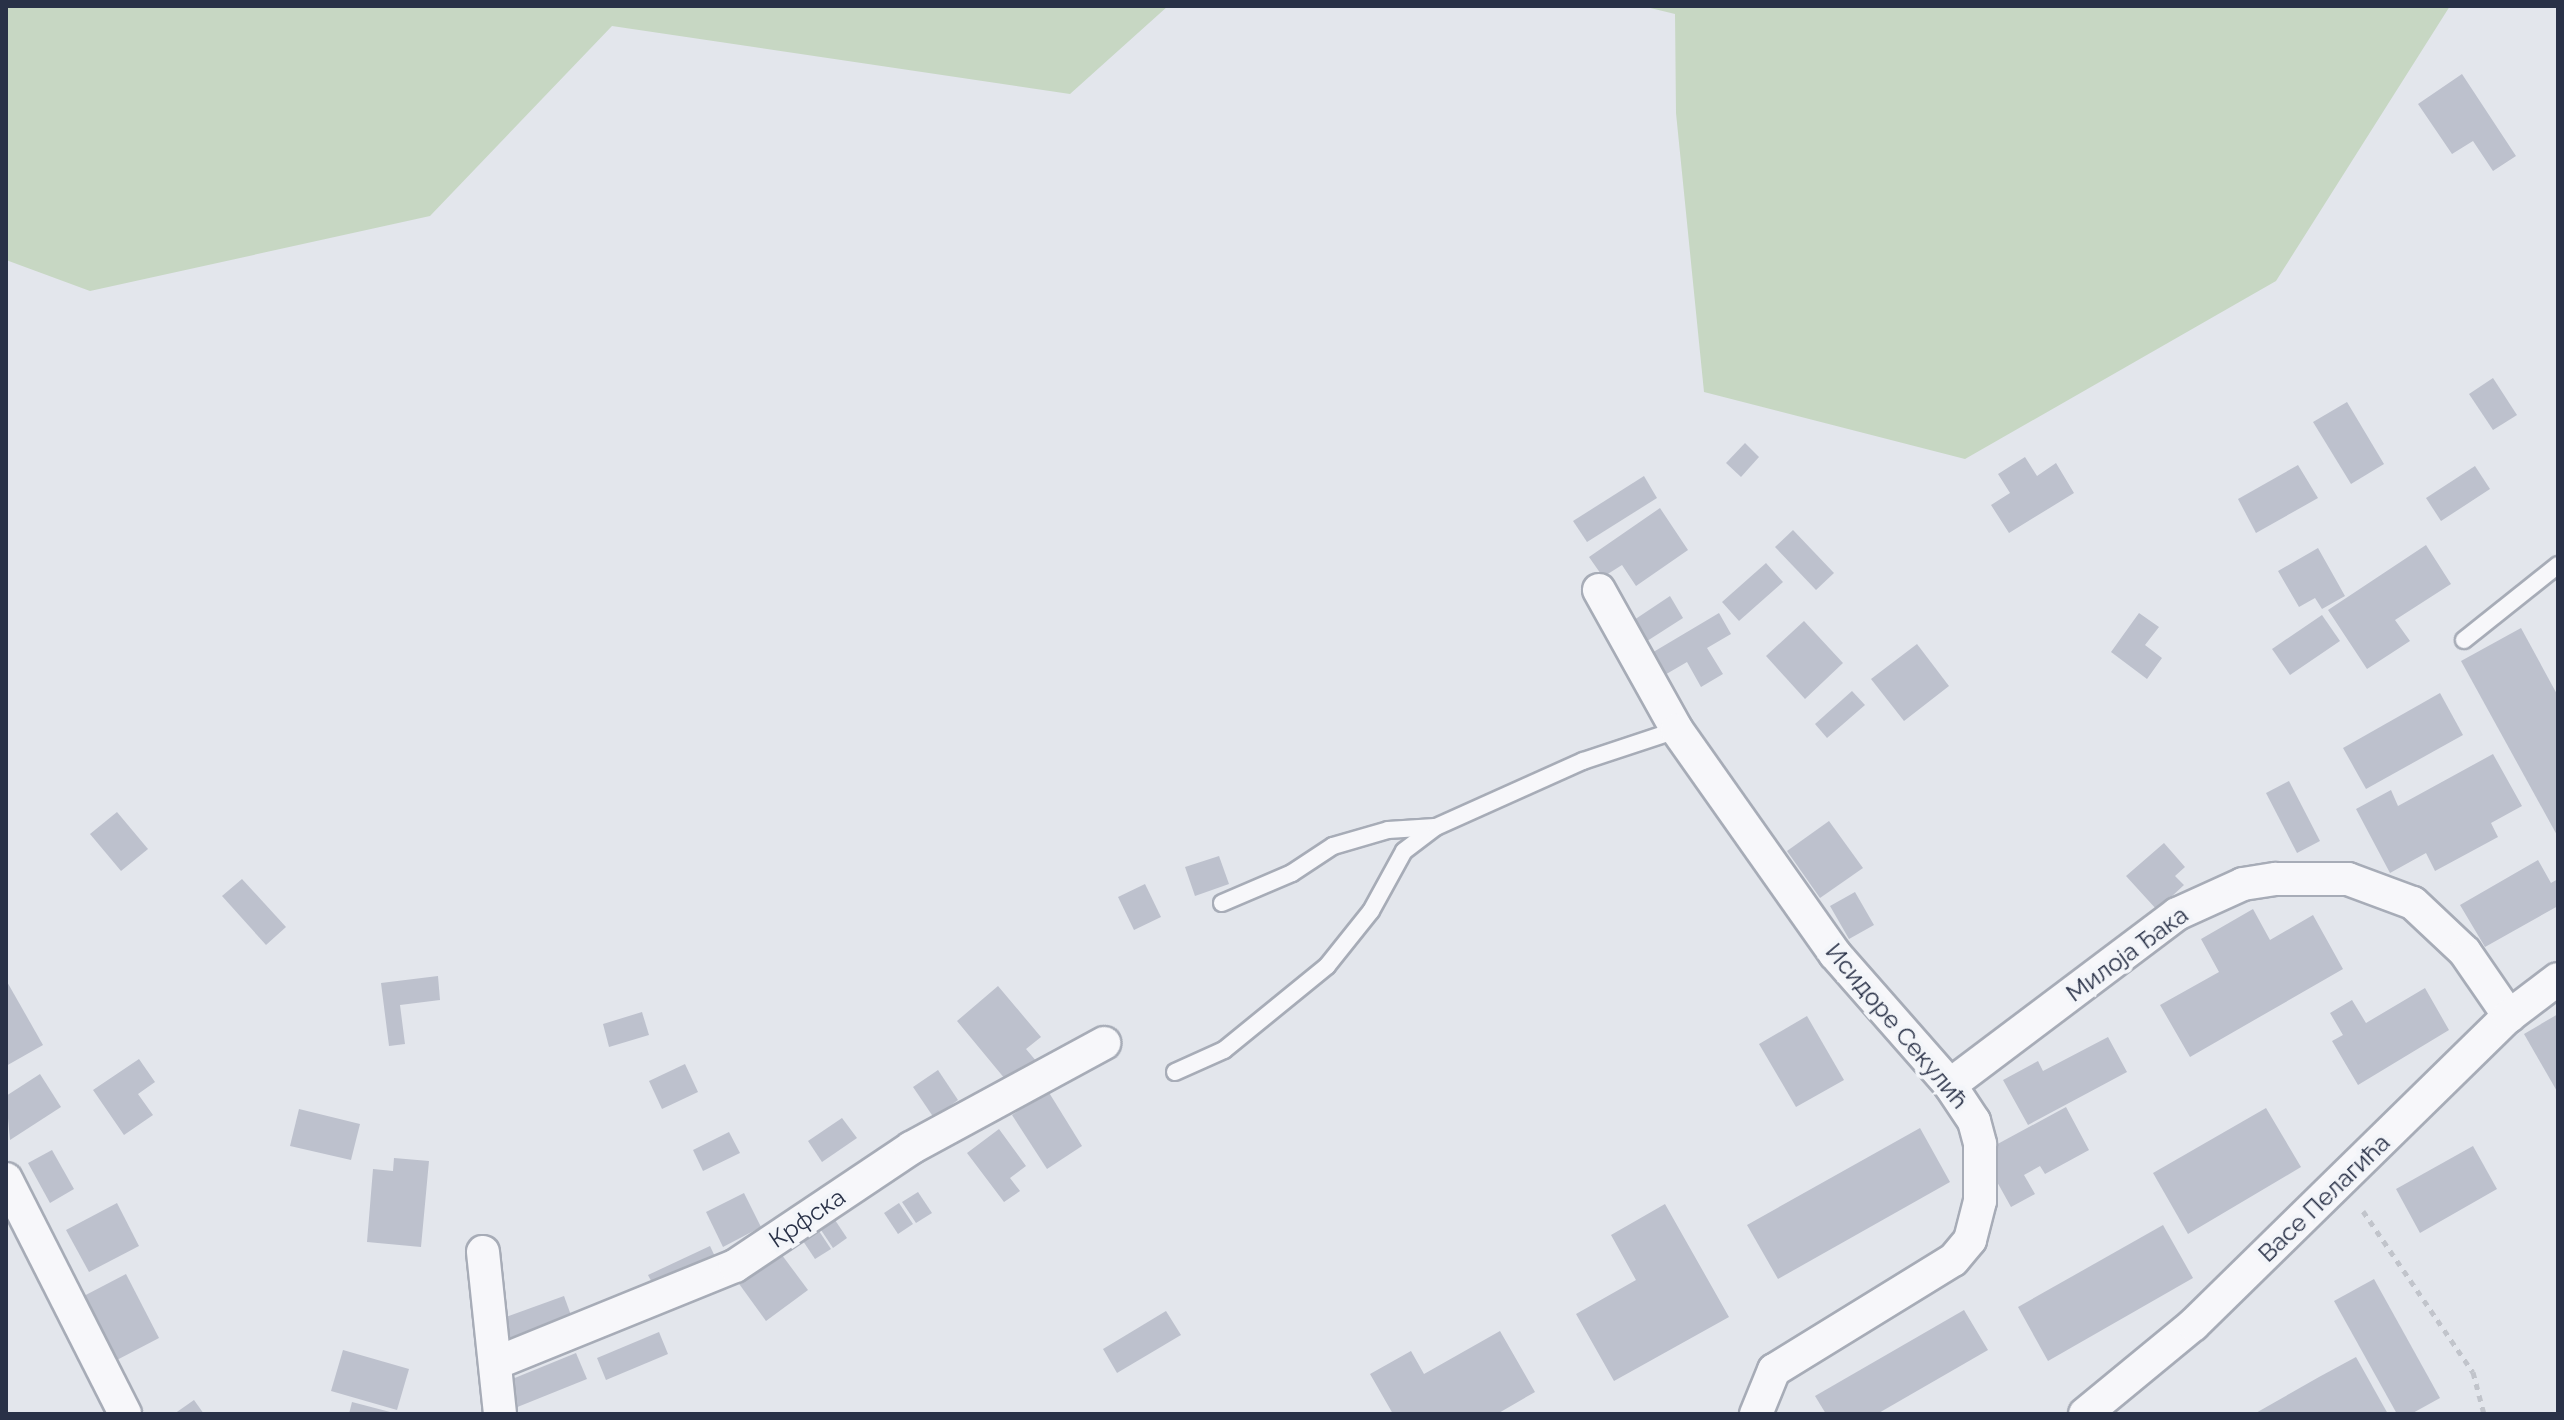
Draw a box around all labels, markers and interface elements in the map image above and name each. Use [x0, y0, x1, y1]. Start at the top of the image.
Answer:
street label: Милоја Ђака [2060, 900, 2194, 1008]
street label: Исидоре Секулић [1819, 938, 1975, 1114]
street label: Васе Пелагића [2252, 1128, 2396, 1268]
street label: Крфска [764, 1182, 850, 1254]

